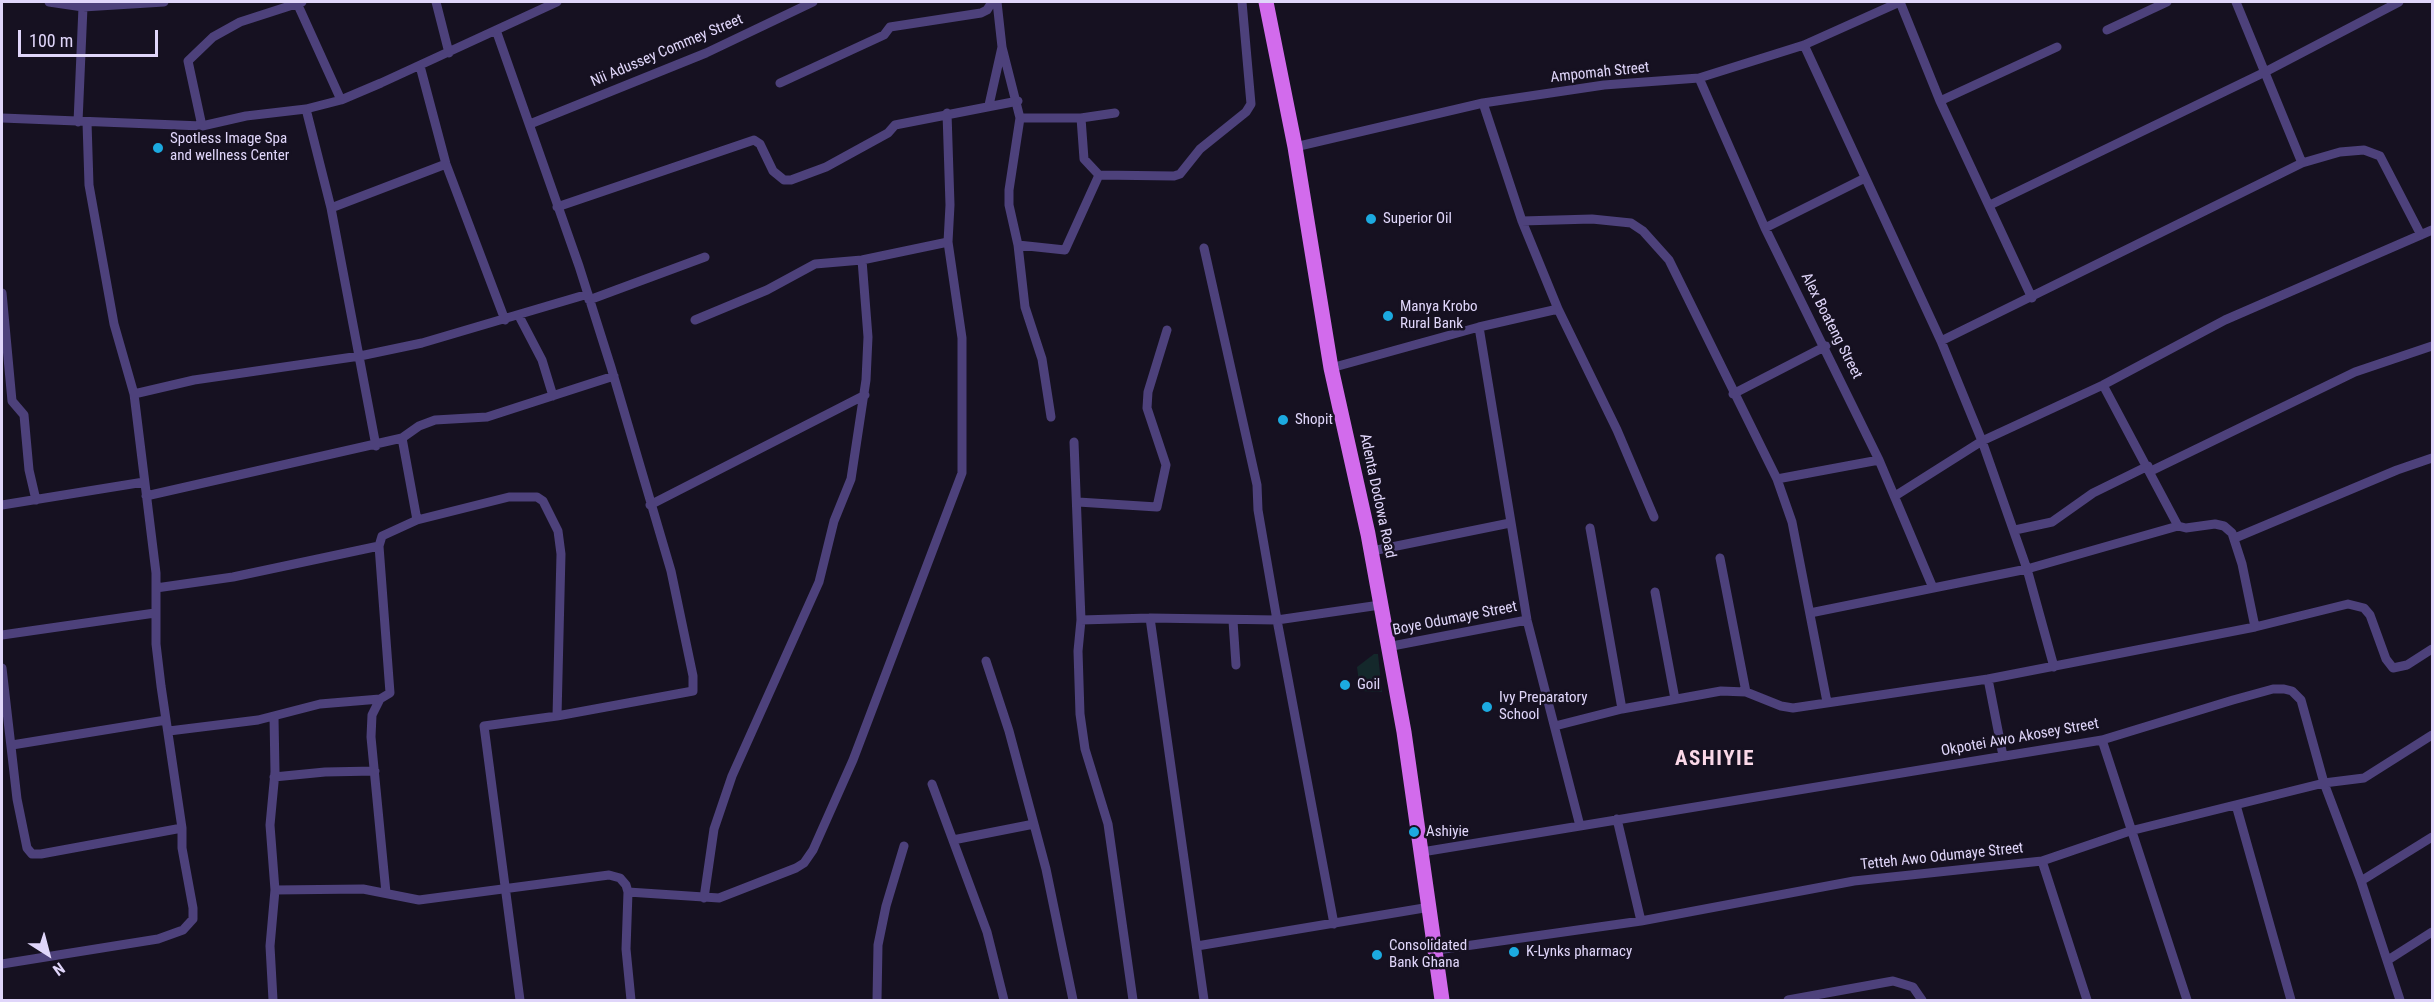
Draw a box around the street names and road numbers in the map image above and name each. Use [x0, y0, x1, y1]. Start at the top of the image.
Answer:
street label: Nii Adussey Commey Street [588, 11, 746, 91]
street label: Ampomah Street [1550, 59, 1650, 87]
street label: Alex Boateng Street [1796, 270, 1866, 382]
street label: Adenta Dodowa Road [1355, 432, 1399, 560]
street label: Boye Odumaye Street [1391, 598, 1519, 640]
street label: Okpotei Awo Akosey Street [1940, 715, 2100, 761]
street label: Tetteh Awo Odumaye Street [1860, 839, 2024, 875]

